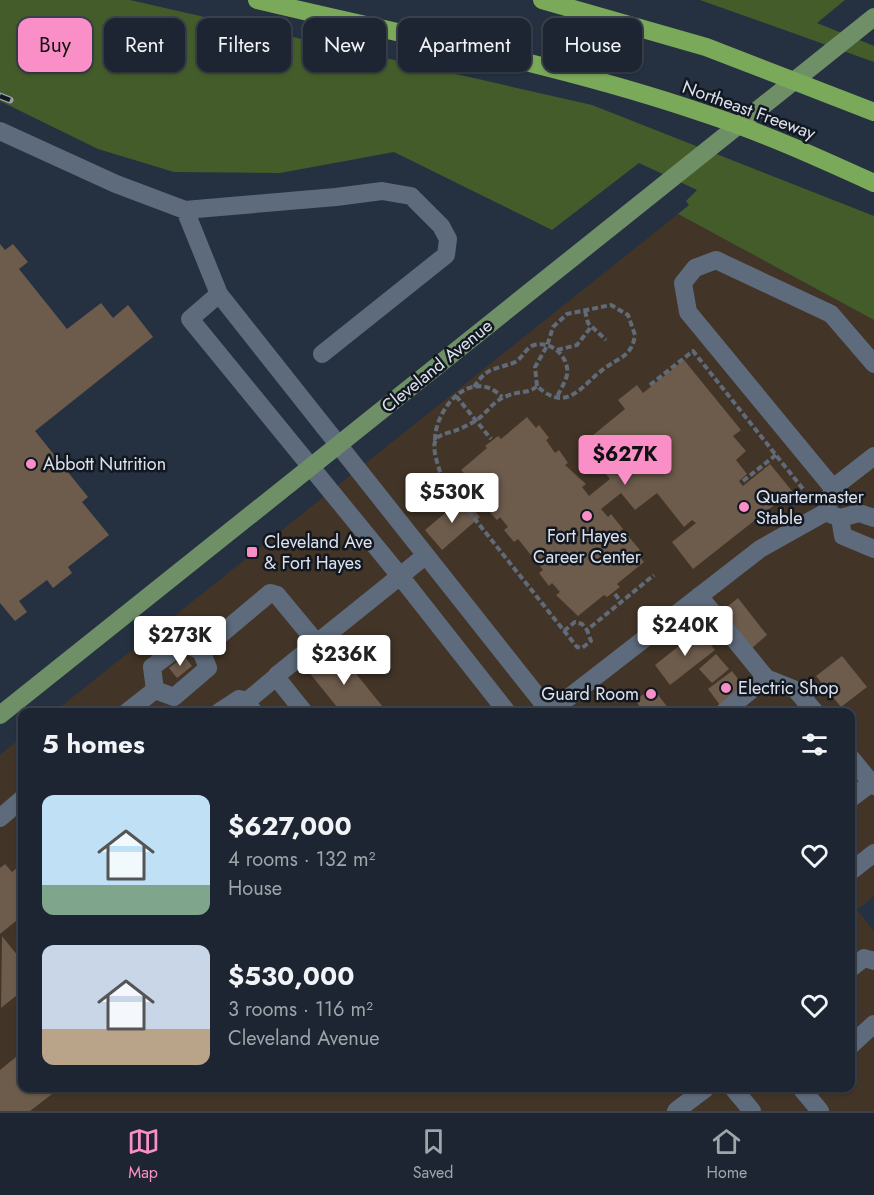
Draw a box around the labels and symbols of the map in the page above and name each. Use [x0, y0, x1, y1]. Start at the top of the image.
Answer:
street label: Northeast Freeway [679, 74, 819, 146]
street label: Cleveland Avenue [376, 313, 498, 419]
pin: $627K [583, 435, 667, 486]
place label: Abbott Nutrition [43, 451, 166, 477]
marker: Abbott Nutrition [24, 457, 38, 471]
pin: $530K [410, 473, 494, 524]
place label: Quartermaster Stable [756, 484, 865, 531]
marker: Quartermaster Stable [737, 500, 751, 514]
marker: Fort Hayes Career Center [580, 509, 594, 523]
place label: Fort Hayes Career Center [533, 523, 642, 570]
place label: Cleveland Ave & Fort Hayes [264, 529, 372, 576]
marker: Cleveland Ave & Fort Hayes [245, 545, 259, 559]
pin: $240K [643, 606, 727, 657]
pin: $273K [138, 616, 222, 667]
pin: $236K [302, 635, 386, 686]
place label: Electric Shop [738, 675, 839, 701]
place label: Guard Room [541, 681, 639, 707]
marker: Electric Shop [719, 681, 733, 695]
marker: Guard Room [644, 687, 658, 701]

